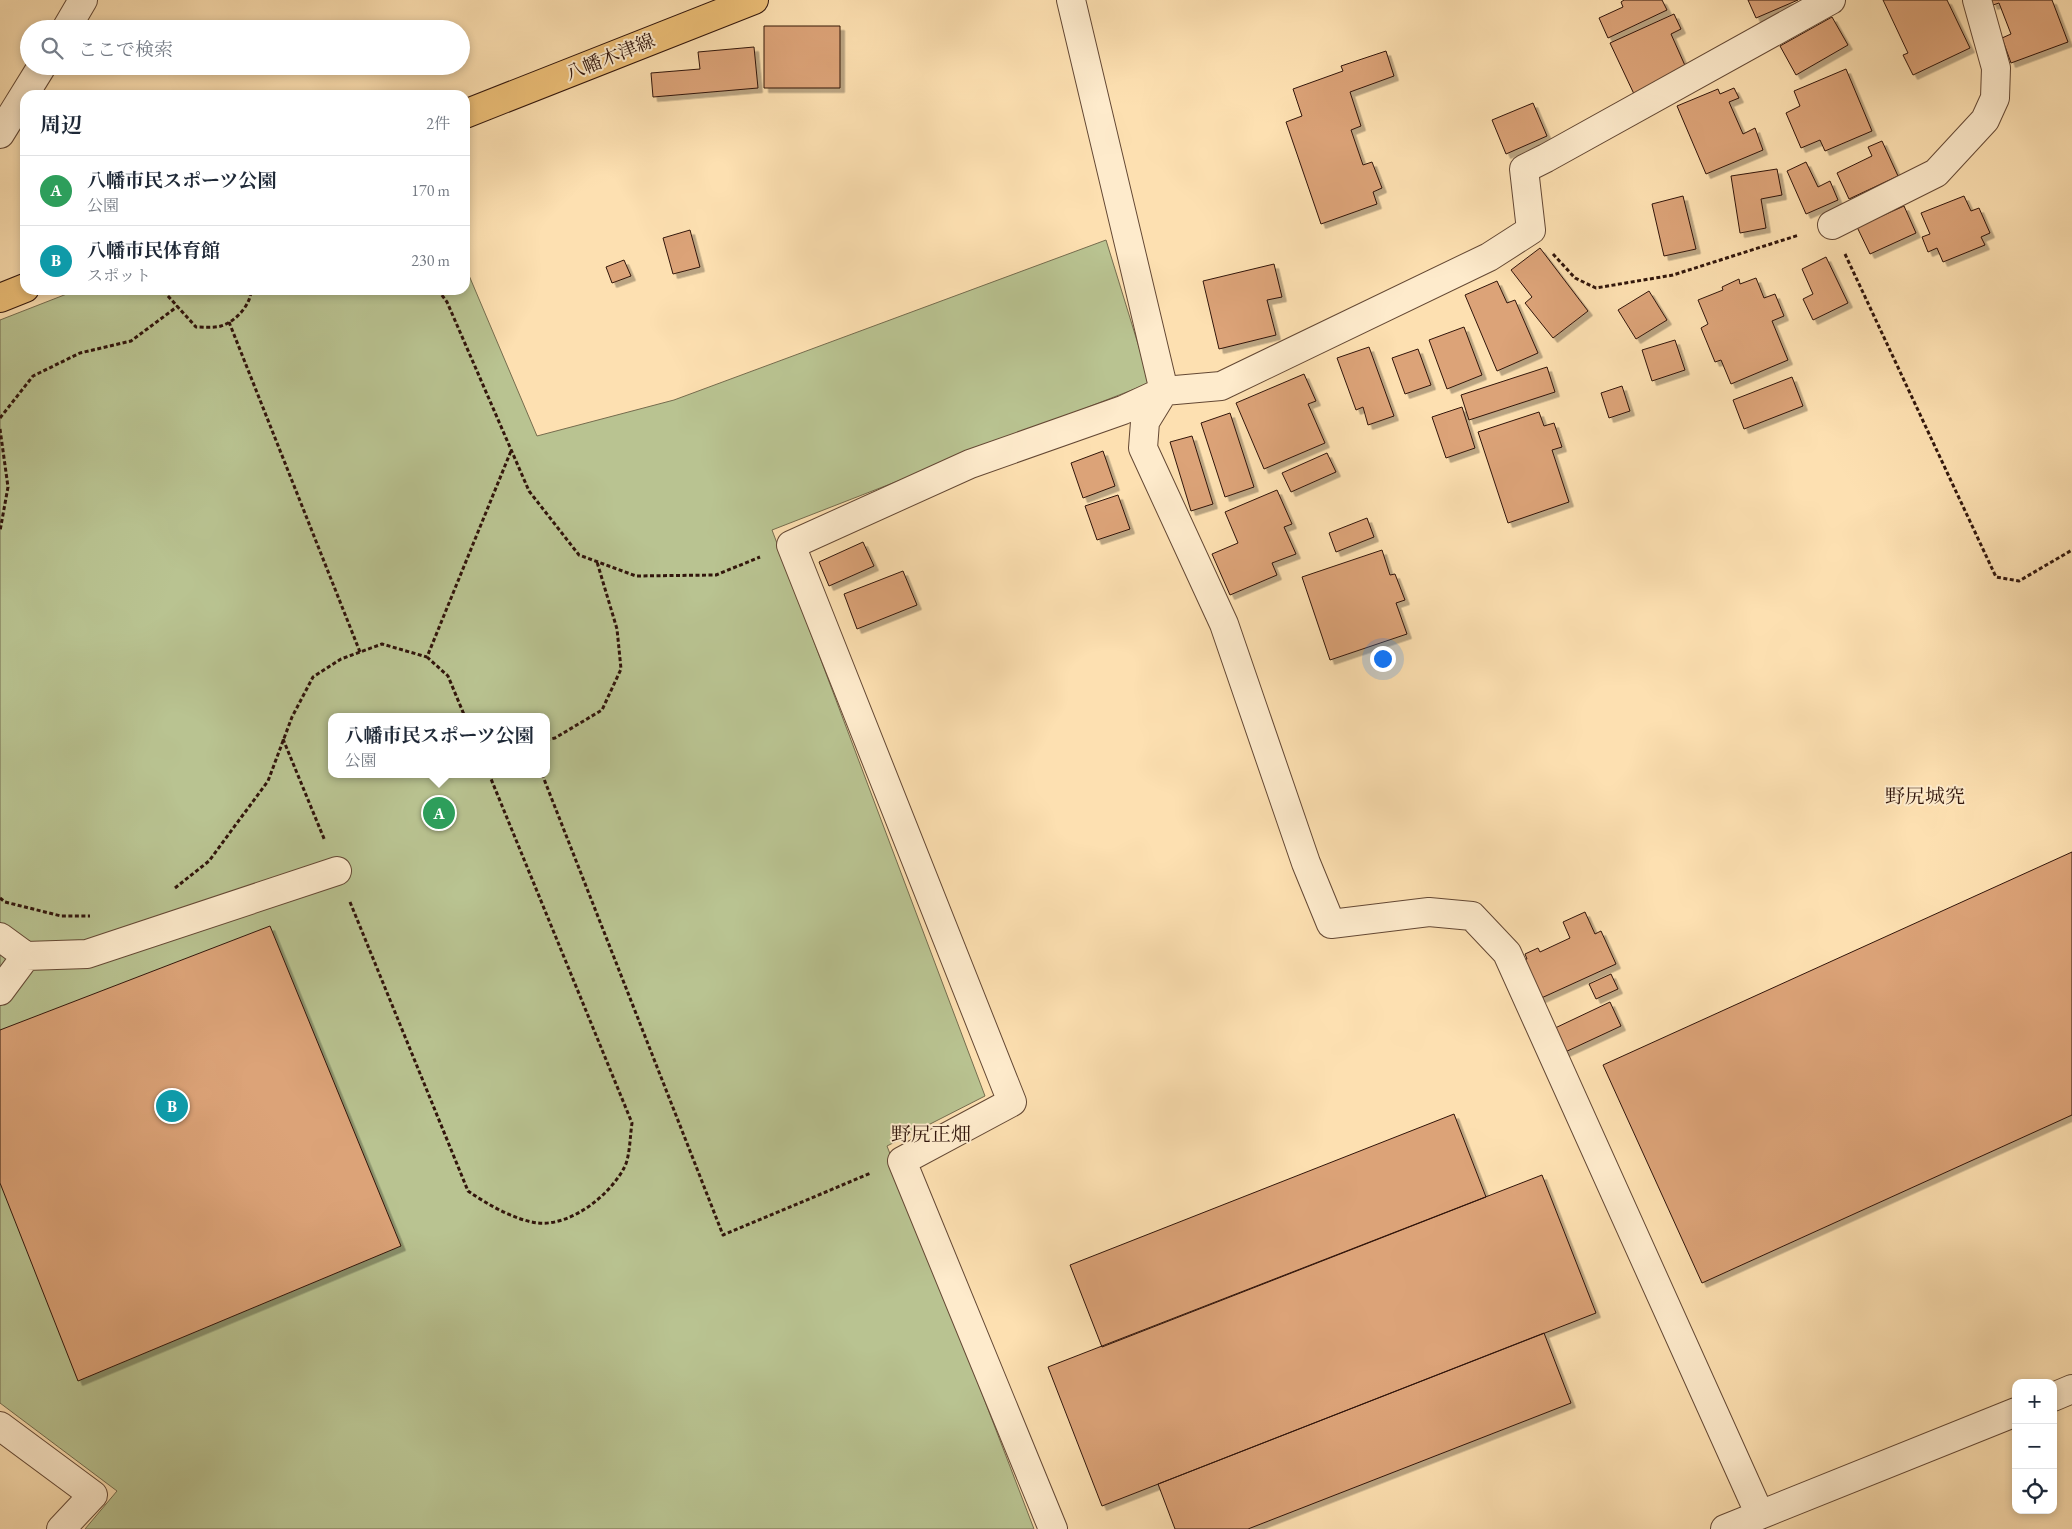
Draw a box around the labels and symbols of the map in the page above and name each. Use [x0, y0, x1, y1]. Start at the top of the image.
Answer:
street label: 八幡木津線 [561, 28, 659, 86]
your location [1370, 646, 1396, 672]
district label: 野尻城究 [1885, 783, 1965, 809]
pin: A [423, 794, 455, 832]
pin: B [156, 1087, 188, 1125]
district label: 野尻正畑 [891, 1121, 971, 1147]

